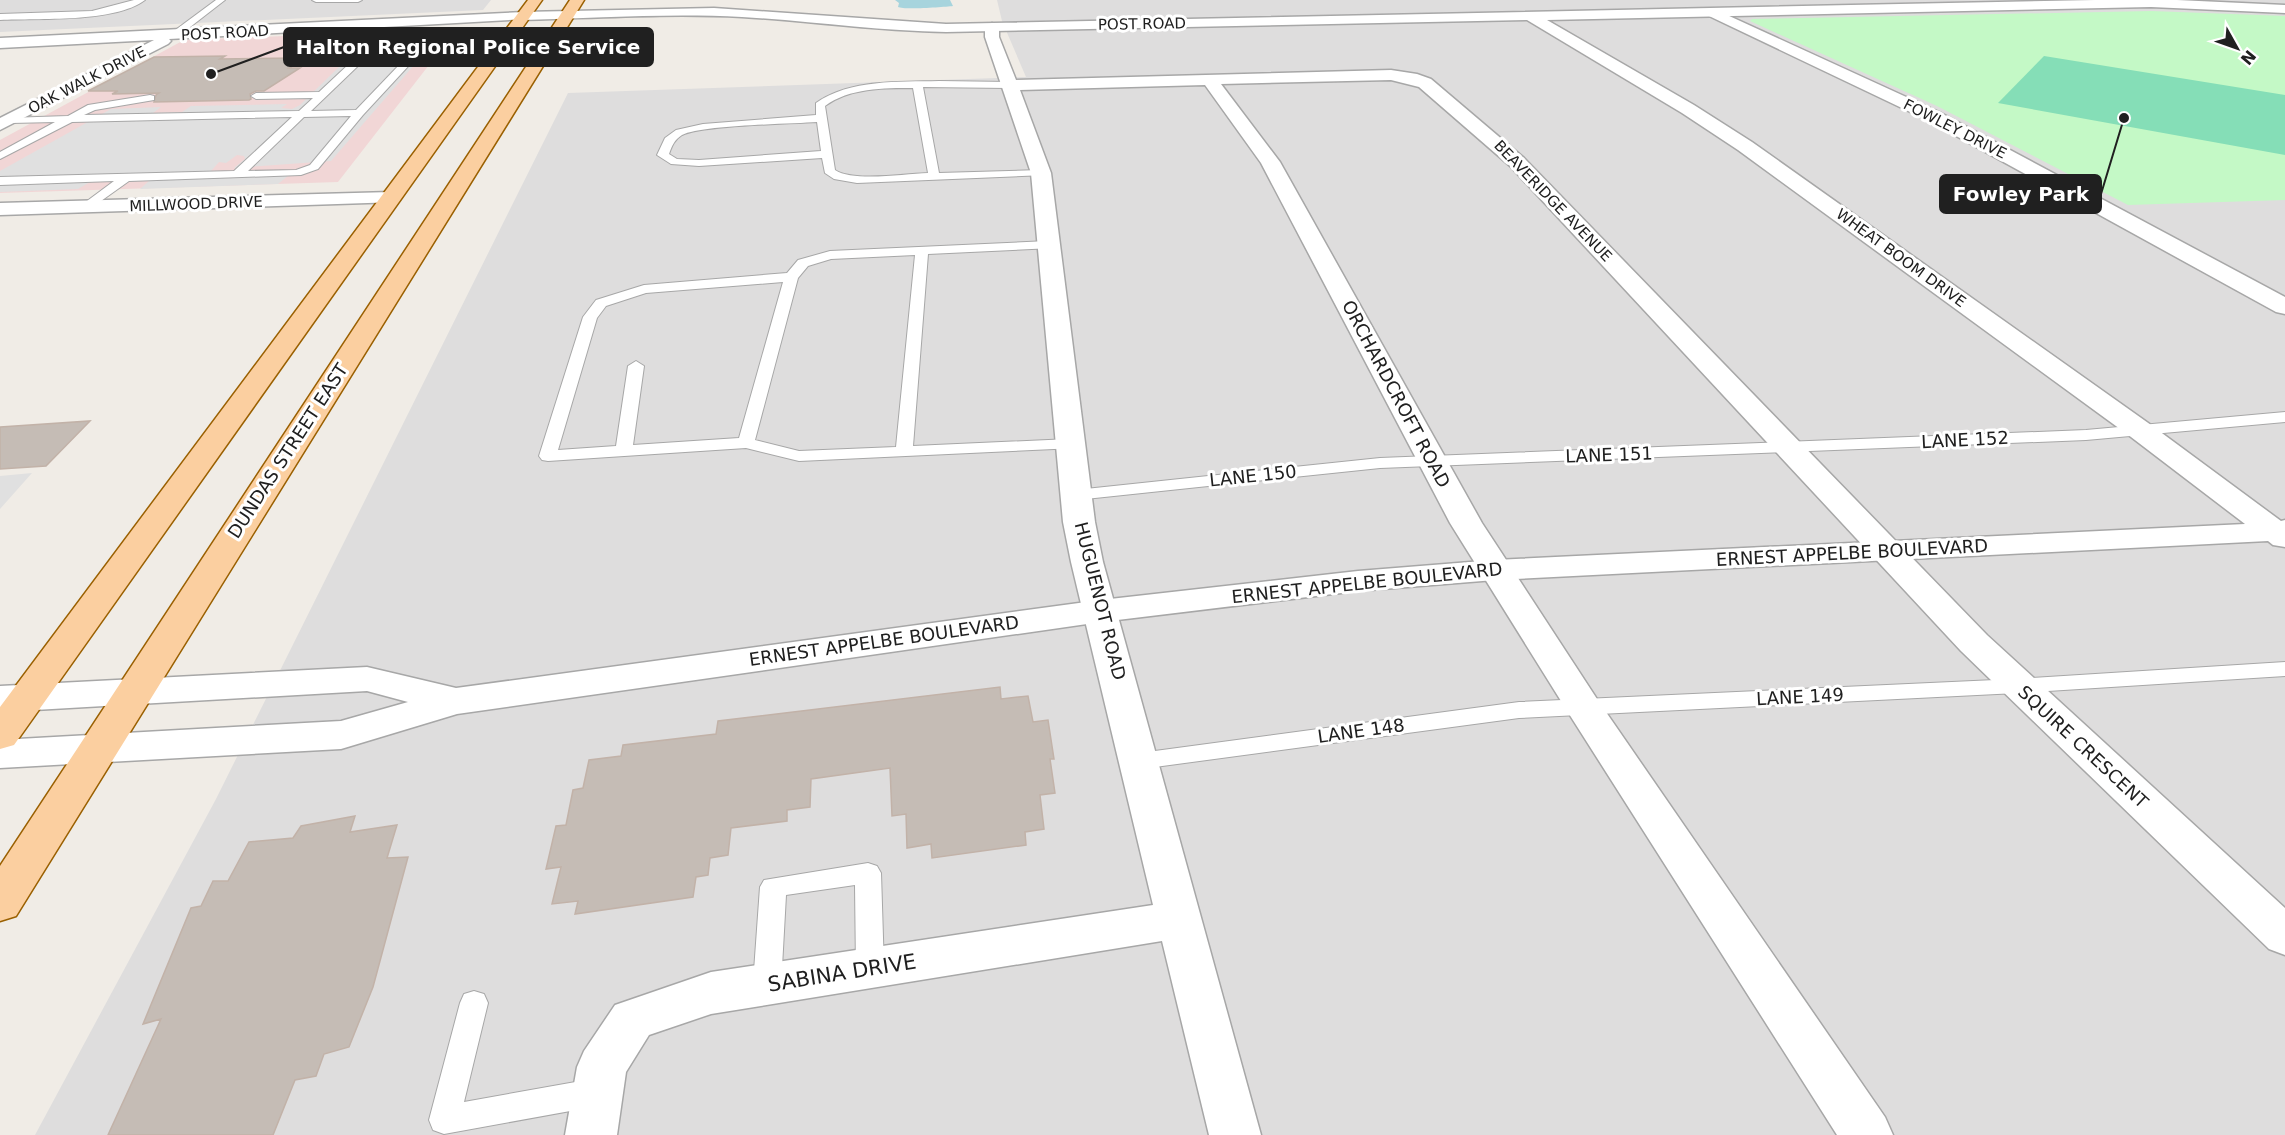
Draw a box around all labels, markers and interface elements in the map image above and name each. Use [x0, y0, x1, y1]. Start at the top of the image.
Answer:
street label: POST ROAD [1098, 14, 1186, 34]
north arrow [2207, 18, 2267, 78]
street label: POST ROAD [181, 22, 269, 44]
callout: Halton Regional Police Service [284, 28, 653, 66]
text: Halton Regional Police Service [296, 35, 640, 59]
street label: OAK WALK DRIVE [25, 43, 149, 117]
text: N [2237, 46, 2260, 69]
street label: FOWLEY DRIVE [1900, 95, 2010, 163]
street label: BEAVERIDGE AVENUE [1490, 137, 1616, 265]
callout: Fowley Park [1940, 175, 2101, 213]
text: Fowley Park [1953, 182, 2090, 206]
street label: MILLWOOD DRIVE [129, 193, 263, 215]
street label: WHEAT BOOM DRIVE [1833, 205, 1969, 311]
street label: ORCHARDCROFT ROAD [1338, 297, 1455, 491]
street label: DUNDAS STREET EAST [223, 359, 352, 542]
street label: LANE 152 [1921, 427, 2009, 452]
street label: LANE 151 [1565, 442, 1653, 467]
street label: LANE 150 [1208, 460, 1298, 491]
street label: HUGUENOT ROAD [1071, 520, 1130, 682]
street label: ERNEST APPELBE BOULEVARD [1715, 535, 1989, 570]
street label: ERNEST APPELBE BOULEVARD [1230, 558, 1503, 607]
street label: ERNEST APPELBE BOULEVARD [748, 611, 1020, 670]
street label: SQUIRE CRESCENT [2014, 681, 2153, 813]
street label: LANE 149 [1756, 684, 1844, 709]
street label: LANE 148 [1316, 714, 1406, 747]
street label: SABINA DRIVE [766, 949, 918, 997]

